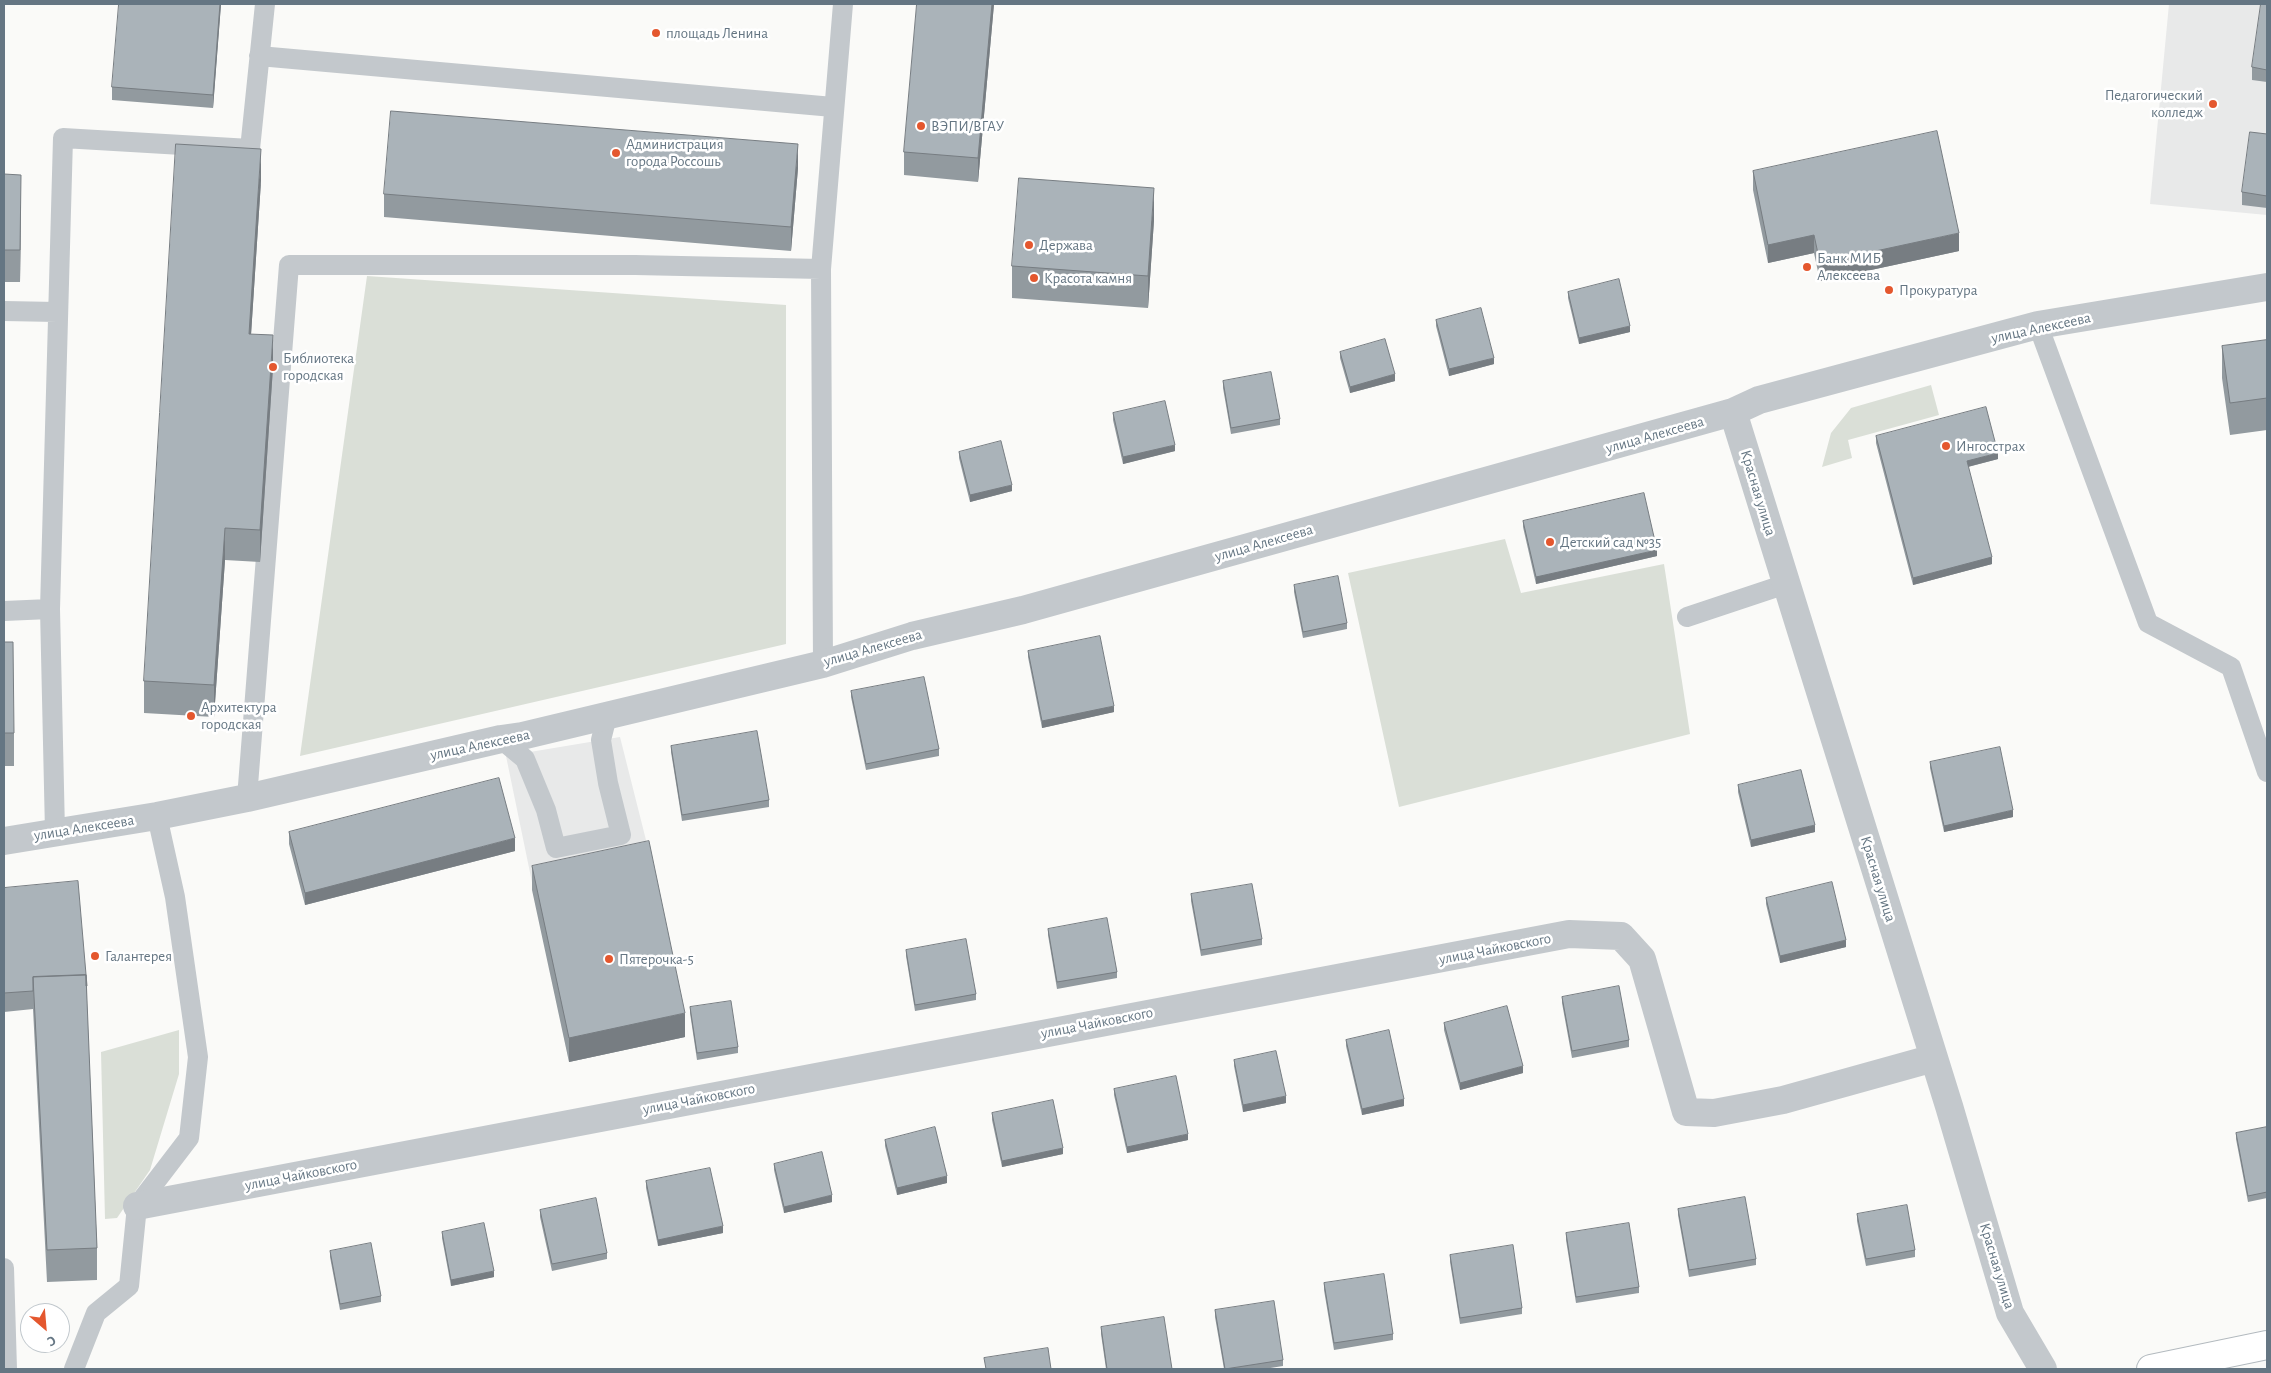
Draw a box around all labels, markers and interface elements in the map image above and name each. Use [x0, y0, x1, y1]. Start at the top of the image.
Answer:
place label: площадь Ленина [666, 24, 768, 42]
marker: площадь Ленина [650, 27, 662, 39]
place label: Педагогический колледж [2105, 86, 2203, 121]
marker: Педагогический колледж [2207, 98, 2219, 110]
place label: ВЭПИ/ВГАУ [931, 117, 1004, 135]
marker: ВЭПИ/ВГАУ [915, 120, 927, 132]
place label: Администрация города Россошь [626, 135, 723, 170]
marker: Администрация города Россошь [610, 147, 622, 159]
place label: Держава [1039, 236, 1093, 254]
marker: Держава [1023, 239, 1035, 251]
place label: Банк МИБ Алексеева [1817, 249, 1881, 284]
marker: Банк МИБ Алексеева [1801, 261, 1813, 273]
place label: Красота камня [1044, 269, 1132, 287]
marker: Красота камня [1028, 272, 1040, 284]
place label: Прокуратура [1899, 281, 1978, 299]
marker: Прокуратура [1883, 284, 1895, 296]
street label: улица Алексеева [1990, 309, 2092, 347]
place label: Библиотека городская [283, 349, 354, 384]
marker: Библиотека городская [267, 361, 279, 373]
street label: улица Алексеева [1604, 412, 1706, 458]
place label: Ингосстрах [1956, 437, 2025, 455]
marker: Ингосстрах [1940, 440, 1952, 452]
street label: Красная улица [1736, 448, 1780, 538]
street label: улица Алексеева [1213, 520, 1315, 566]
place label: Детский сад №35 [1560, 533, 1661, 551]
marker: Детский сад №35 [1544, 536, 1556, 548]
street label: улица Алексеева [822, 625, 924, 671]
place label: Архитектура городская [201, 698, 277, 733]
marker: Архитектура городская [185, 710, 197, 722]
street label: улица Алексеева [429, 726, 531, 764]
street label: улица Алексеева [33, 811, 135, 845]
street label: Красная улица [1856, 834, 1900, 924]
street label: улица Чайковского [1437, 929, 1553, 969]
place label: Галантерея [105, 947, 172, 965]
marker: Галантерея [89, 950, 101, 962]
place label: Пятерочка-5 [619, 950, 694, 968]
marker: Пятерочка-5 [603, 953, 615, 965]
street label: улица Чайковского [1039, 1003, 1155, 1043]
street label: улица Чайковского [641, 1079, 757, 1119]
street label: улица Чайковского [243, 1155, 359, 1195]
street label: Красная улица [1975, 1221, 2019, 1311]
north arrow [20, 1303, 70, 1353]
text: С [45, 1332, 58, 1348]

